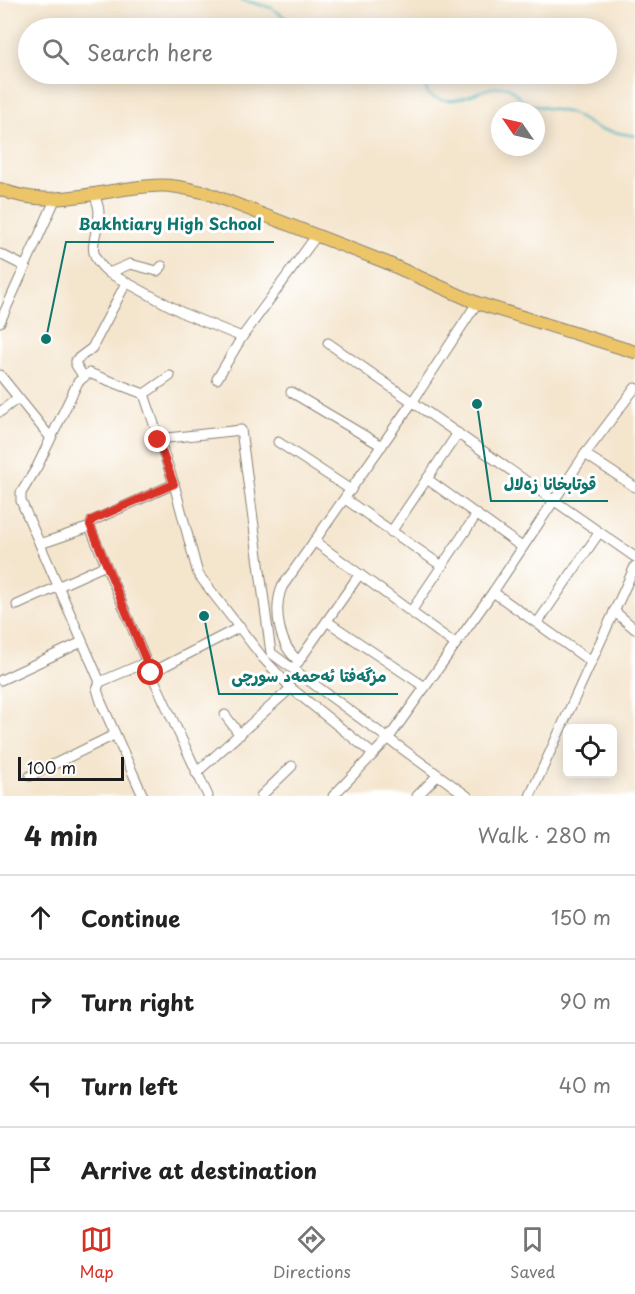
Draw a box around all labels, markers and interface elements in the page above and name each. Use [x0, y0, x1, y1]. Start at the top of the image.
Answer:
search box [18, 18, 617, 84]
icon: search [39, 35, 72, 68]
text: Search here [87, 35, 213, 68]
north arrow [491, 102, 545, 156]
callout: Bakhtiary High School [66, 208, 274, 242]
text: Bakhtiary High School [78, 211, 262, 235]
route end [144, 426, 170, 452]
callout: قوتابخانا زەلال [491, 467, 608, 501]
text: قوتابخانا زەلال [504, 471, 596, 495]
route start [137, 659, 163, 685]
callout: مزگەفتا ئەحمەد سورچی [219, 660, 398, 694]
text: مزگەفتا ئەحمەد سورچی [231, 663, 387, 687]
map controls [563, 724, 617, 778]
button: locate [563, 724, 617, 778]
scale bar [18, 754, 124, 782]
text: 100 m [27, 755, 76, 779]
text: 4 min [24, 816, 98, 855]
text: Walk · 280 m [478, 820, 611, 850]
icon: ahead [24, 901, 57, 934]
text: Continue [81, 901, 180, 934]
text: 150 m [551, 902, 611, 932]
icon: right [24, 985, 57, 1018]
text: Turn right [81, 985, 194, 1018]
text: 90 m [560, 986, 611, 1016]
icon: left [24, 1069, 57, 1102]
text: Turn left [81, 1069, 178, 1102]
text: 40 m [559, 1070, 611, 1100]
icon: arrive [24, 1153, 57, 1186]
text: Arrive at destination [81, 1153, 317, 1186]
tab: Map [80, 1223, 114, 1283]
tab: Directions [273, 1223, 351, 1283]
tab: Saved [510, 1223, 555, 1283]

